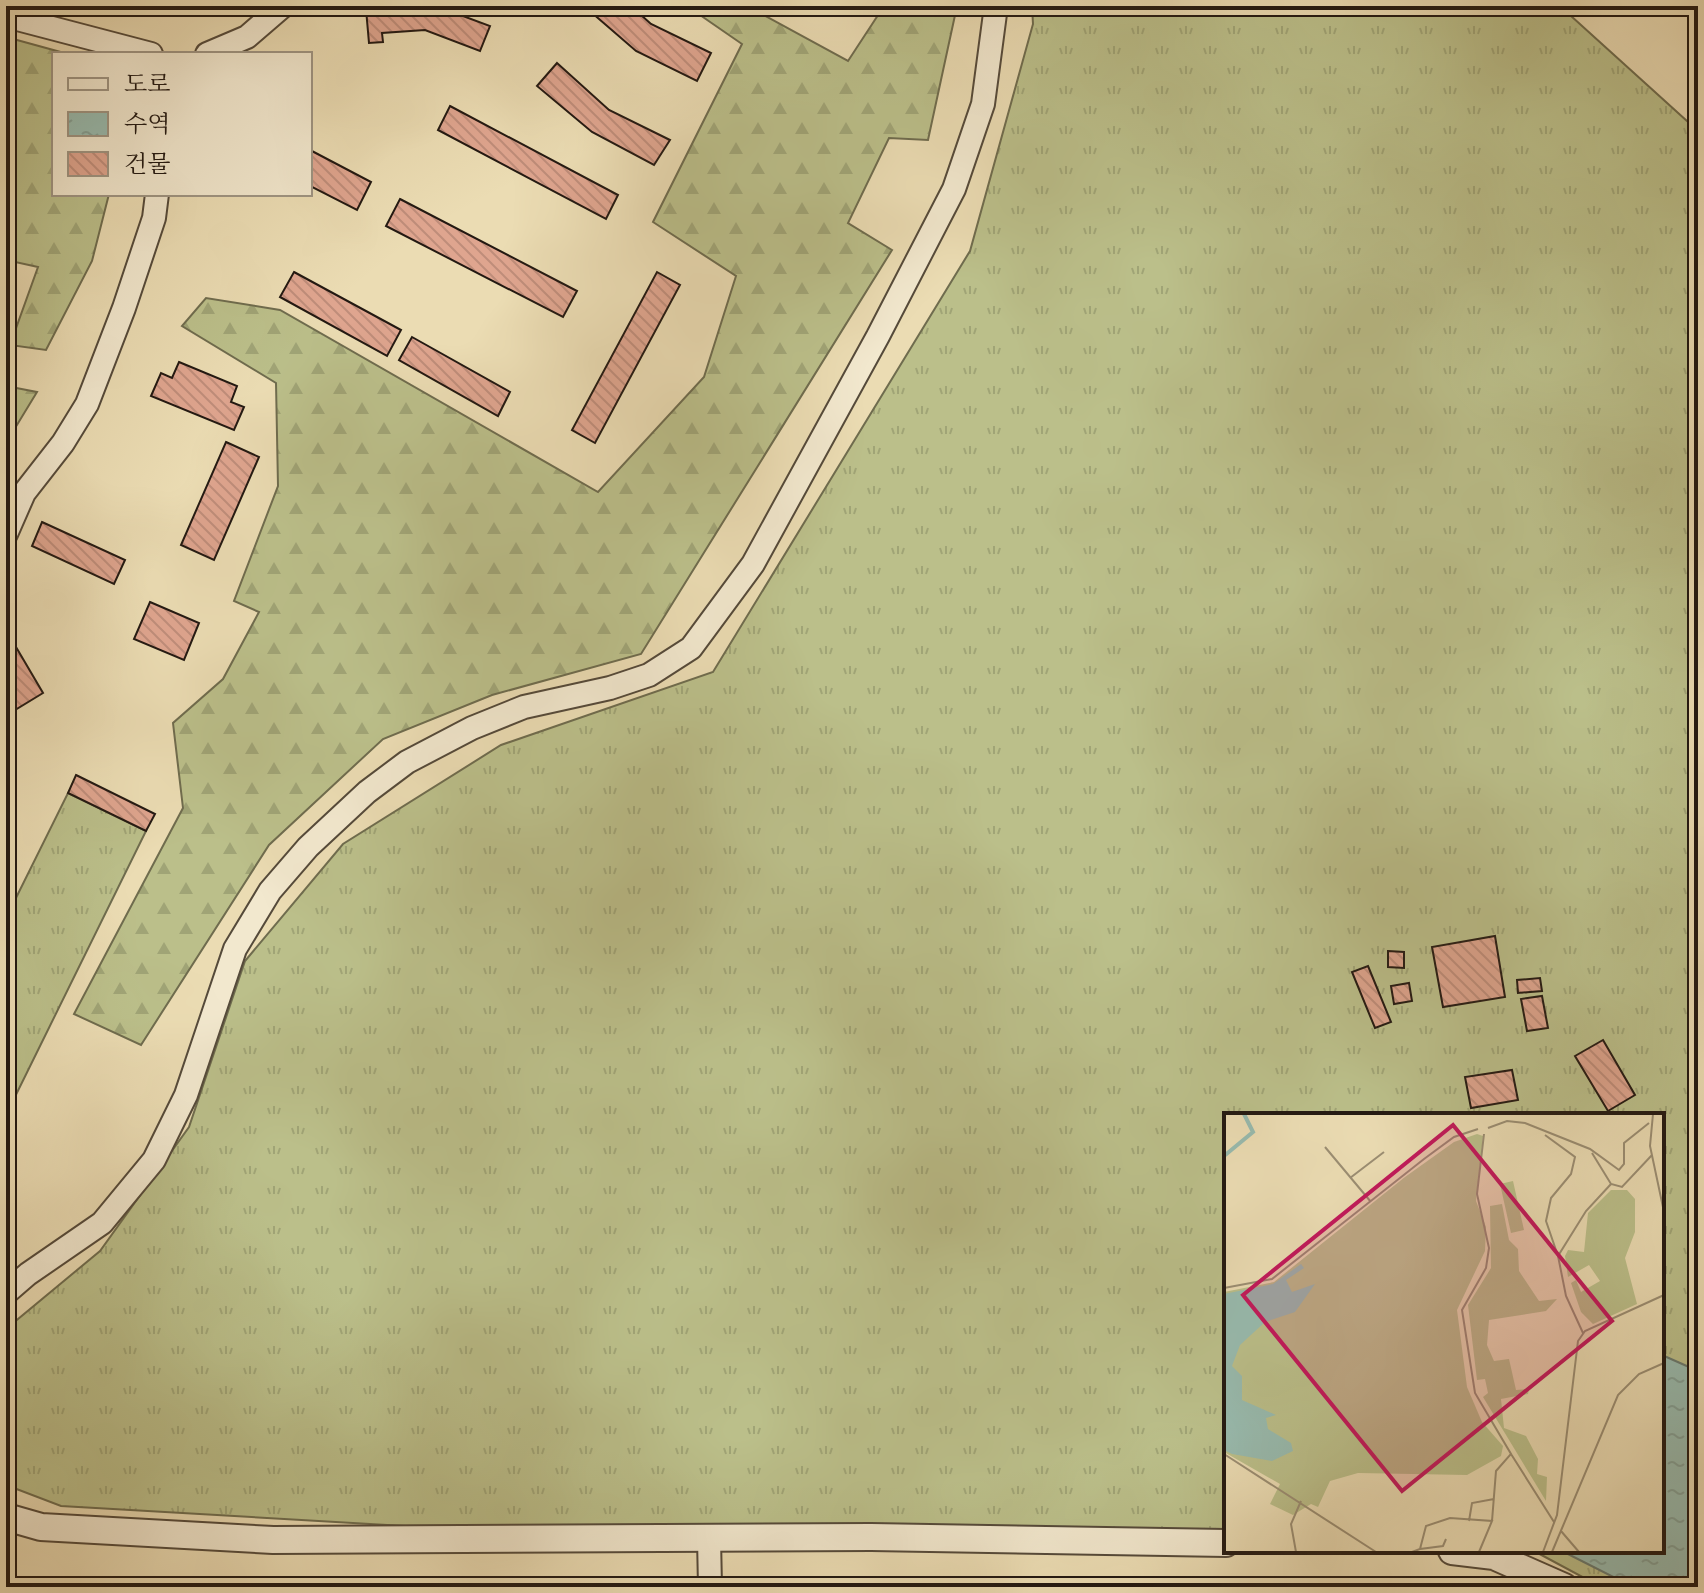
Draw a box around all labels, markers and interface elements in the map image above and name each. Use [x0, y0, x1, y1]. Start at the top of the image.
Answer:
legend [52, 52, 312, 196]
text: 도로 [124, 70, 170, 100]
text: 수역 [124, 110, 170, 140]
text: 건물 [124, 150, 170, 180]
inset map [1224, 1113, 1664, 1553]

